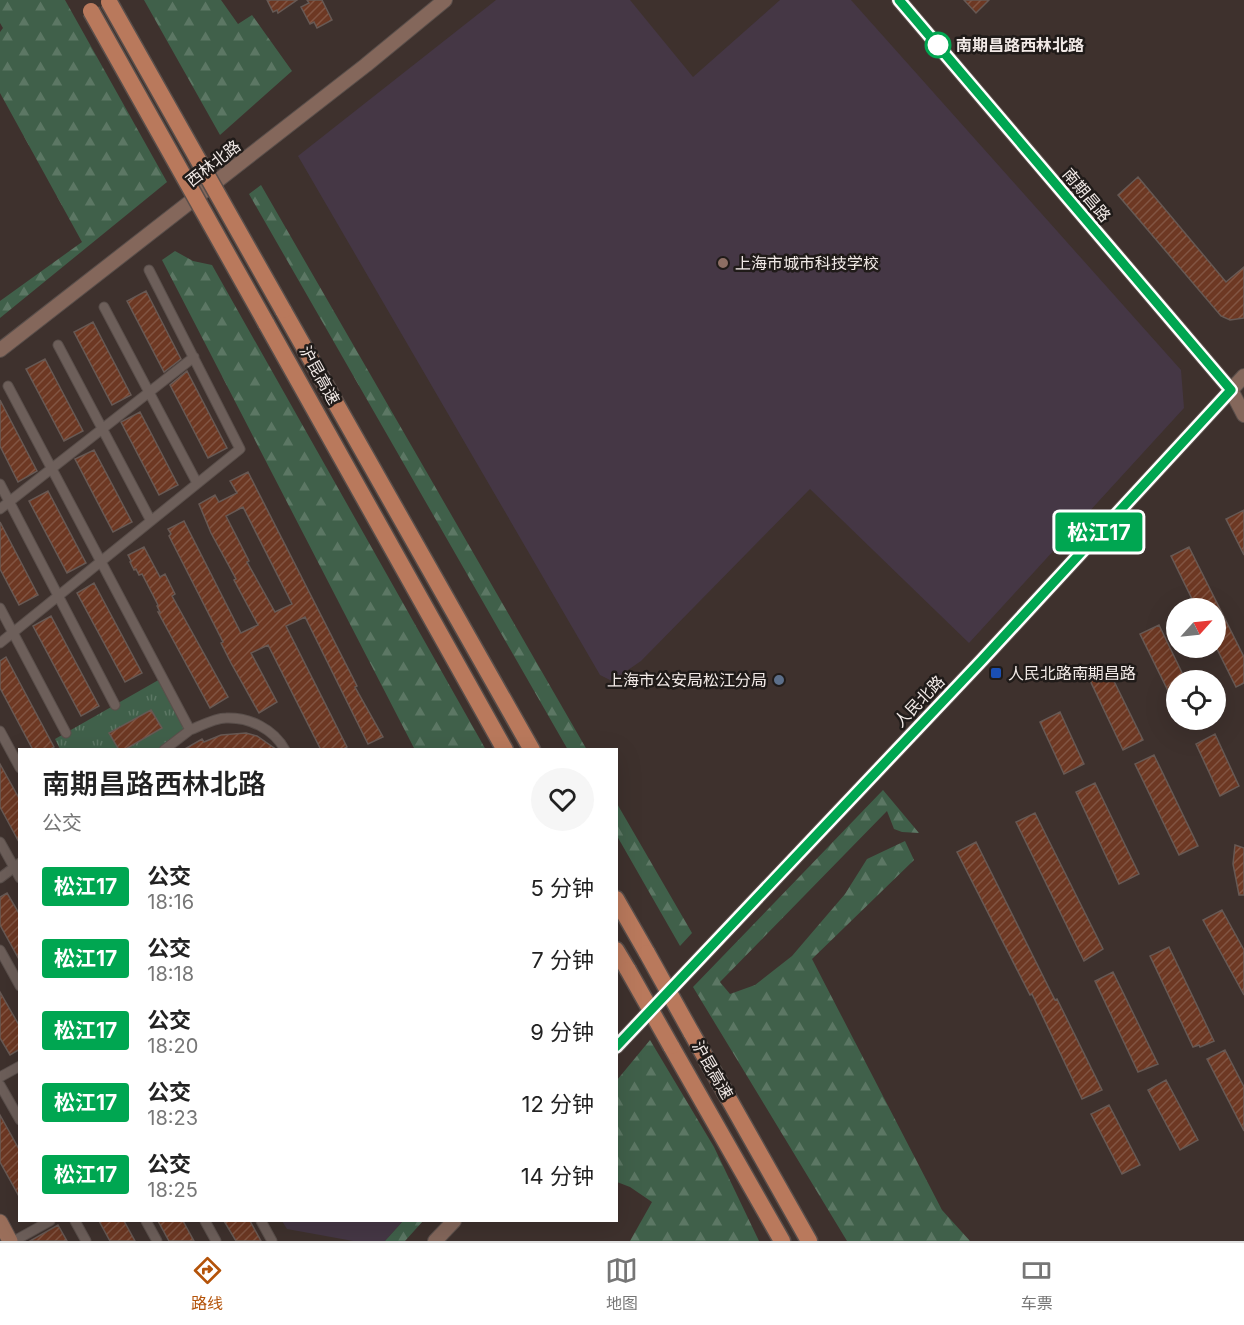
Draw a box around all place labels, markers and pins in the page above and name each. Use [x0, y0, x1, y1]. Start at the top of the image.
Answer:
marker: 南期昌路西林北路 [925, 32, 951, 58]
place label: 南期昌路西林北路 [956, 35, 1084, 55]
place label: 上海市城市科技学校 [735, 253, 879, 273]
marker: 上海市城市科技学校 [716, 256, 730, 270]
place label: 人民北路南期昌路 [1008, 663, 1136, 683]
marker: 人民北路南期昌路 [989, 666, 1003, 680]
place label: 上海市公安局松江分局 [607, 670, 767, 690]
marker: 上海市公安局松江分局 [772, 673, 786, 687]

